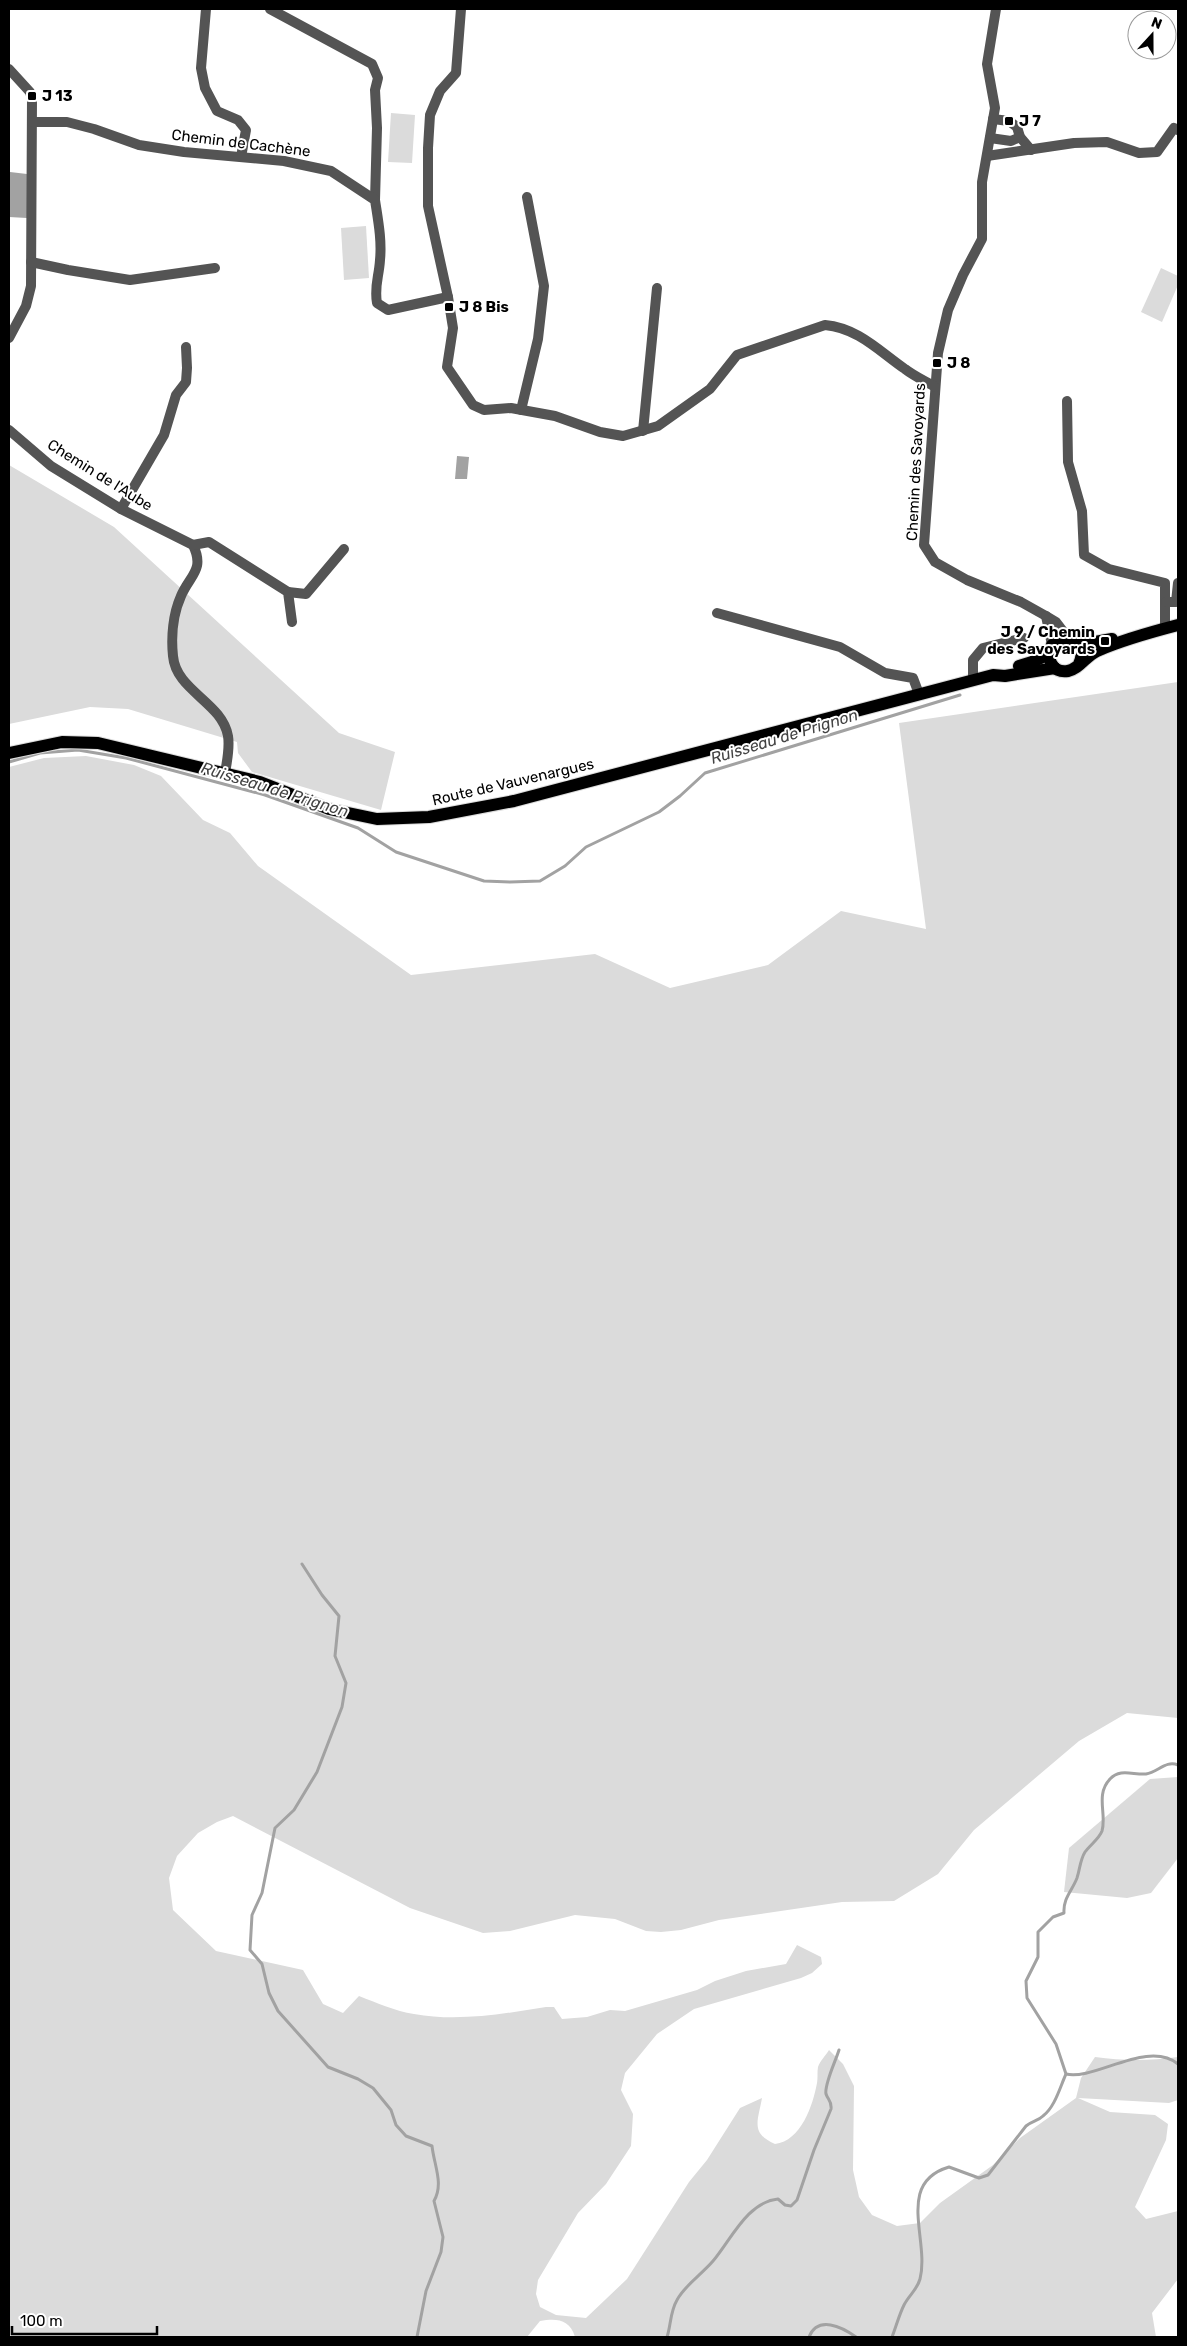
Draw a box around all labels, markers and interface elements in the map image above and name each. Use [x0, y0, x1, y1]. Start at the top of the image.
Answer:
north arrow [1127, 10, 1177, 60]
text: N [1149, 14, 1164, 33]
place label: J 13 [42, 87, 73, 105]
marker: J 13 [26, 90, 38, 102]
place label: J 7 [1019, 112, 1041, 130]
marker: J 7 [1003, 115, 1015, 127]
street label: Chemin de Cachène [171, 126, 311, 160]
place label: J 8 Bis [459, 298, 509, 316]
marker: J 8 Bis [443, 301, 455, 313]
place label: J 8 [947, 354, 970, 372]
marker: J 8 [931, 357, 943, 369]
street label: Chemin des Savoyards [903, 382, 929, 541]
street label: Chemin de l'Aube [44, 435, 156, 515]
place label: J 9 / Chemin des Savoyards [987, 623, 1095, 658]
marker: J 9 / Chemin des Savoyards [1099, 635, 1111, 647]
water label: Ruisseau de Prignon [708, 705, 860, 768]
street label: Route de Vauvenargues [430, 755, 596, 809]
water label: Ruisseau de Prignon [199, 758, 351, 821]
scale bar [12, 2304, 158, 2336]
text: 100 m [20, 2312, 62, 2330]

